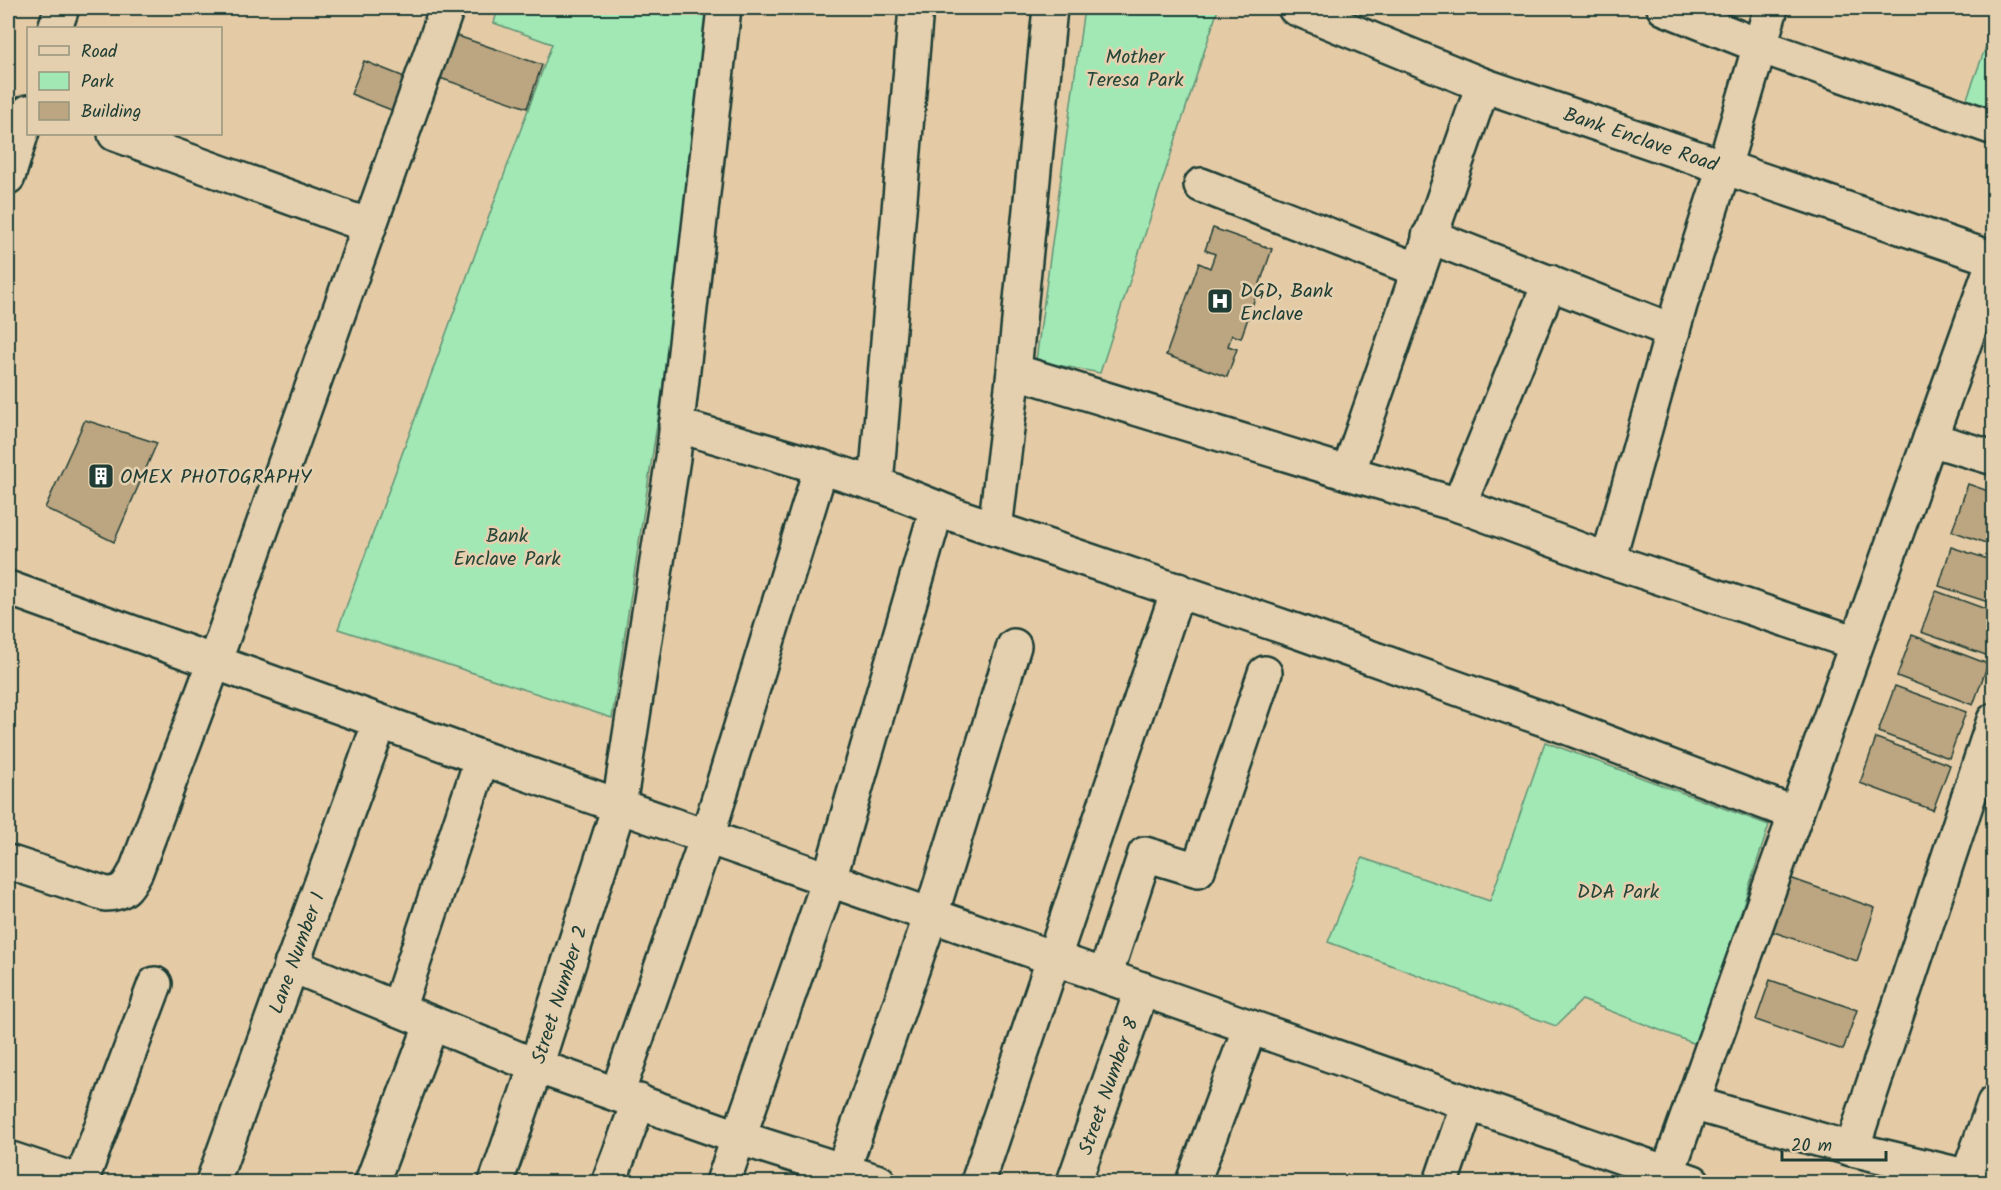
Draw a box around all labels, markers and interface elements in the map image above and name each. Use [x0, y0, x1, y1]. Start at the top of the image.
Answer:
legend [27, 27, 222, 135]
text: Road [81, 38, 118, 67]
park label: Mother Teresa Park [1086, 42, 1184, 97]
text: Park [81, 68, 114, 97]
text: Building [81, 98, 141, 127]
street label: Bank Enclave Road [1559, 100, 1723, 182]
place label: DGD, Bank Enclave [1240, 276, 1333, 331]
hospital icon: DGD, Bank Enclave [1205, 286, 1235, 316]
building icon: OMEX PHOTOGRAPHY [86, 461, 116, 491]
place label: OMEX PHOTOGRAPHY [120, 462, 313, 494]
park label: Bank Enclave Park [453, 521, 561, 576]
park label: DDA Park [1577, 877, 1660, 909]
street label: Lane Number 1 [261, 888, 335, 1019]
street label: Street Number 2 [524, 922, 598, 1068]
street label: Street Number 8 [1071, 1012, 1149, 1160]
scale bar [1782, 1124, 1886, 1162]
text: 20 m [1791, 1132, 1832, 1161]

